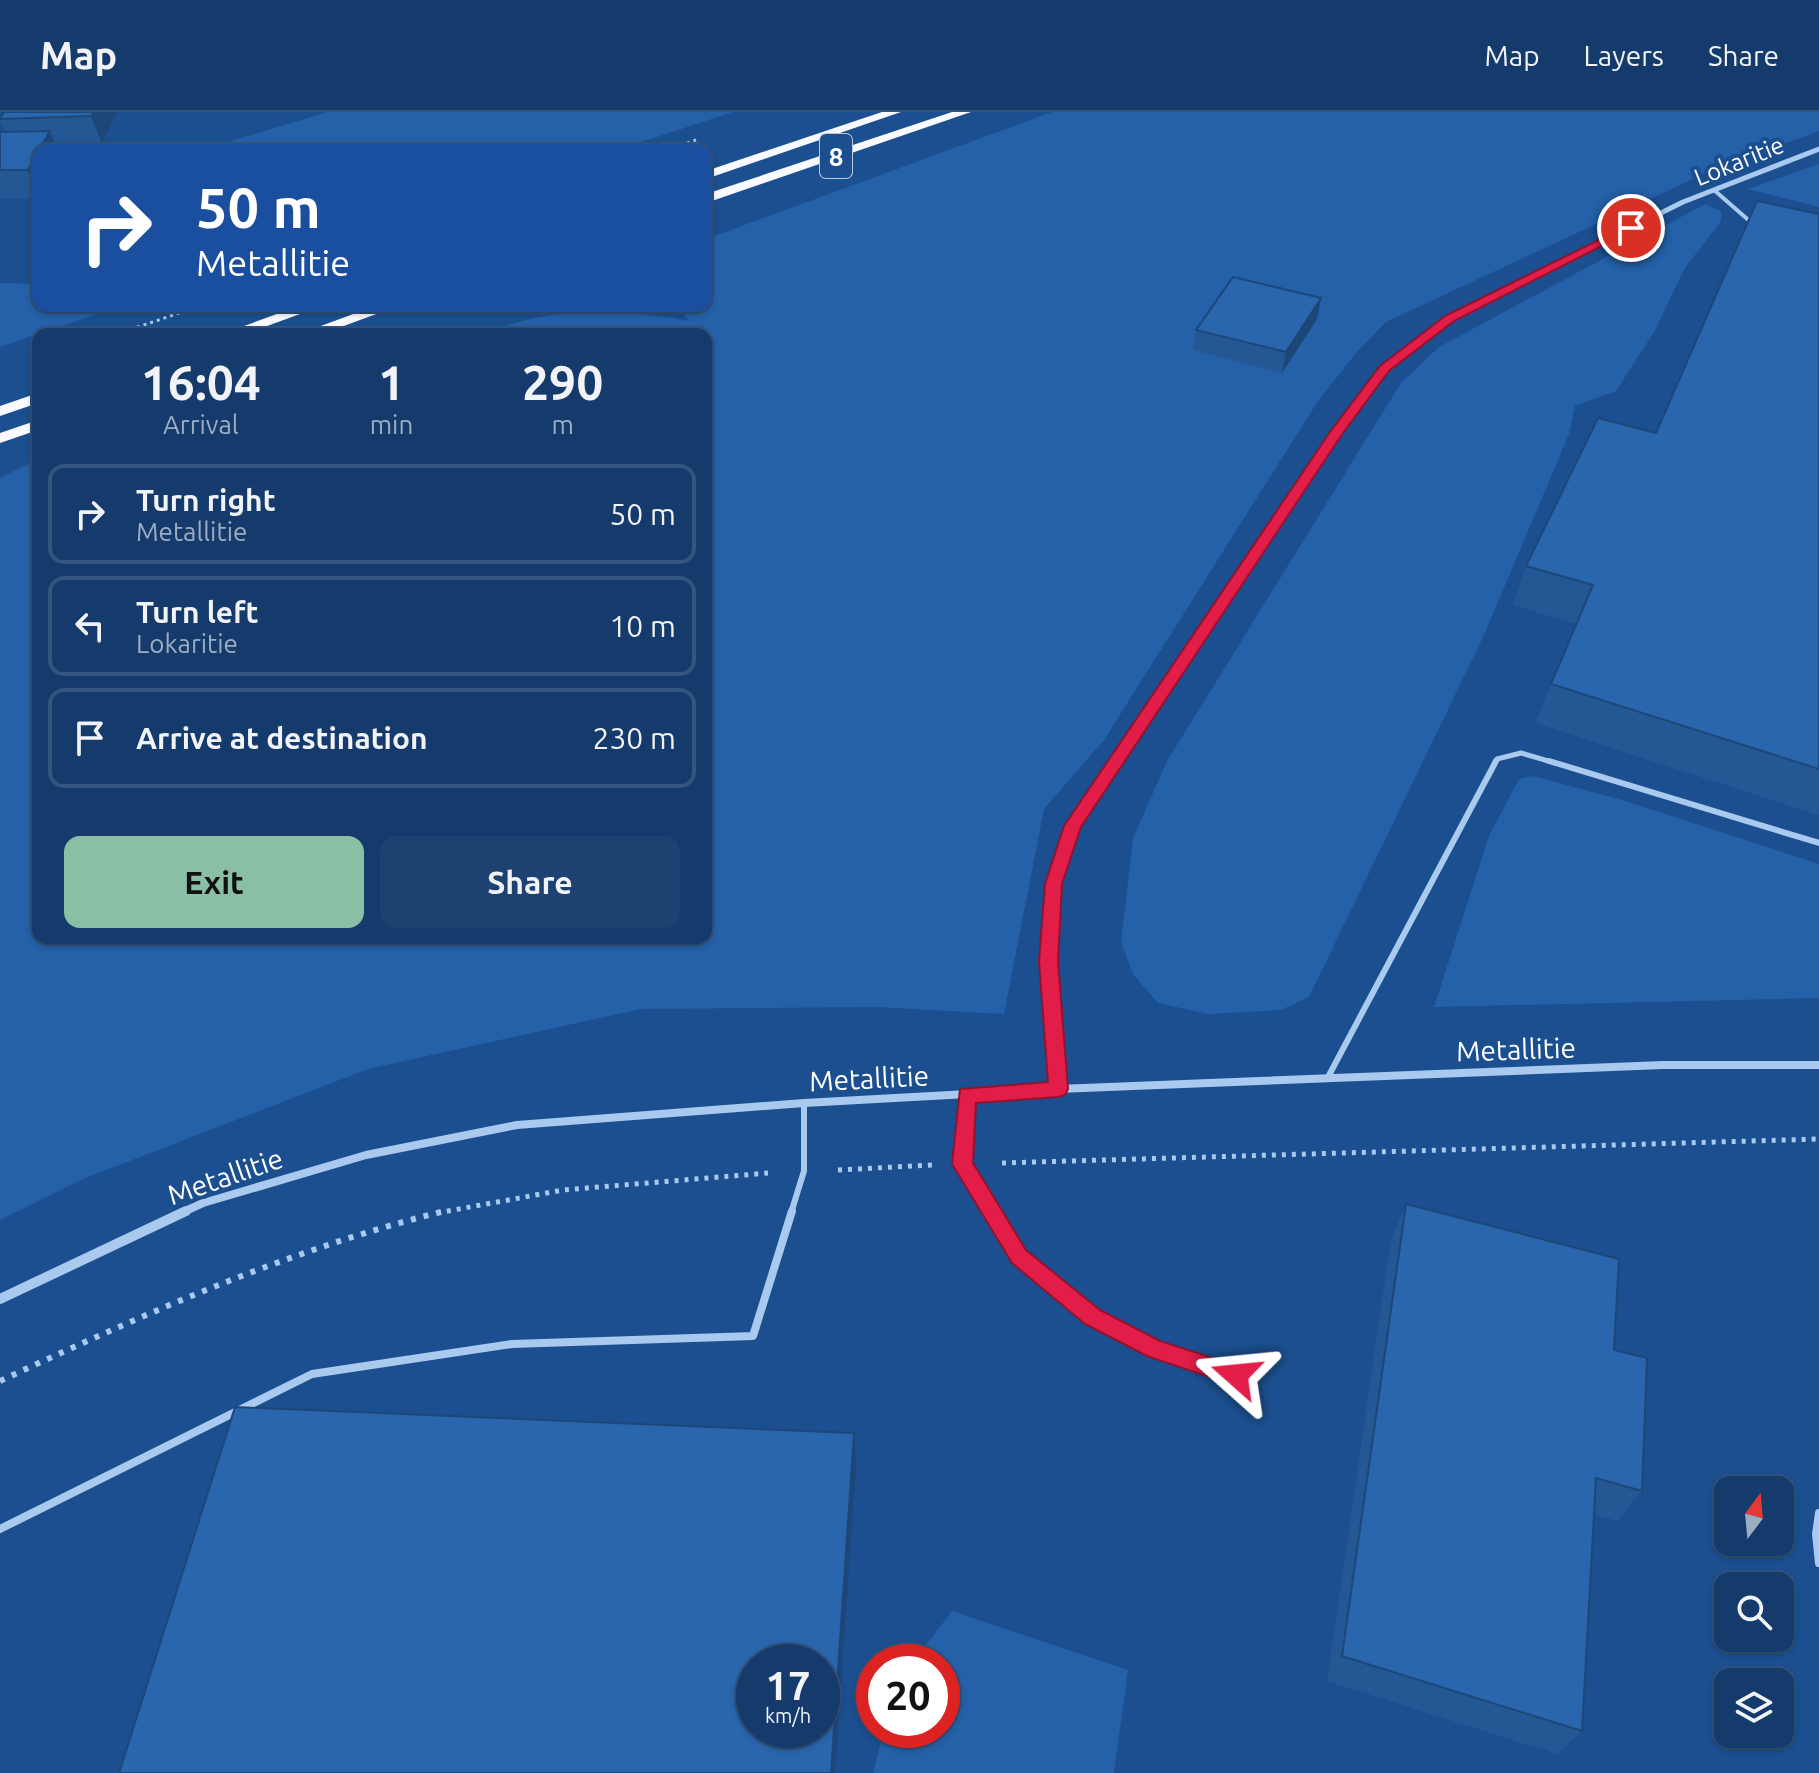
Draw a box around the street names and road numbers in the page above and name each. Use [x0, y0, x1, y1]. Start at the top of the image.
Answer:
street label: Lokaritie [1690, 131, 1788, 191]
road number: 8 [820, 134, 852, 178]
street label: Metallitie [1456, 1031, 1576, 1067]
street label: Metallitie [808, 1059, 930, 1097]
street label: Metallitie [163, 1142, 287, 1210]

